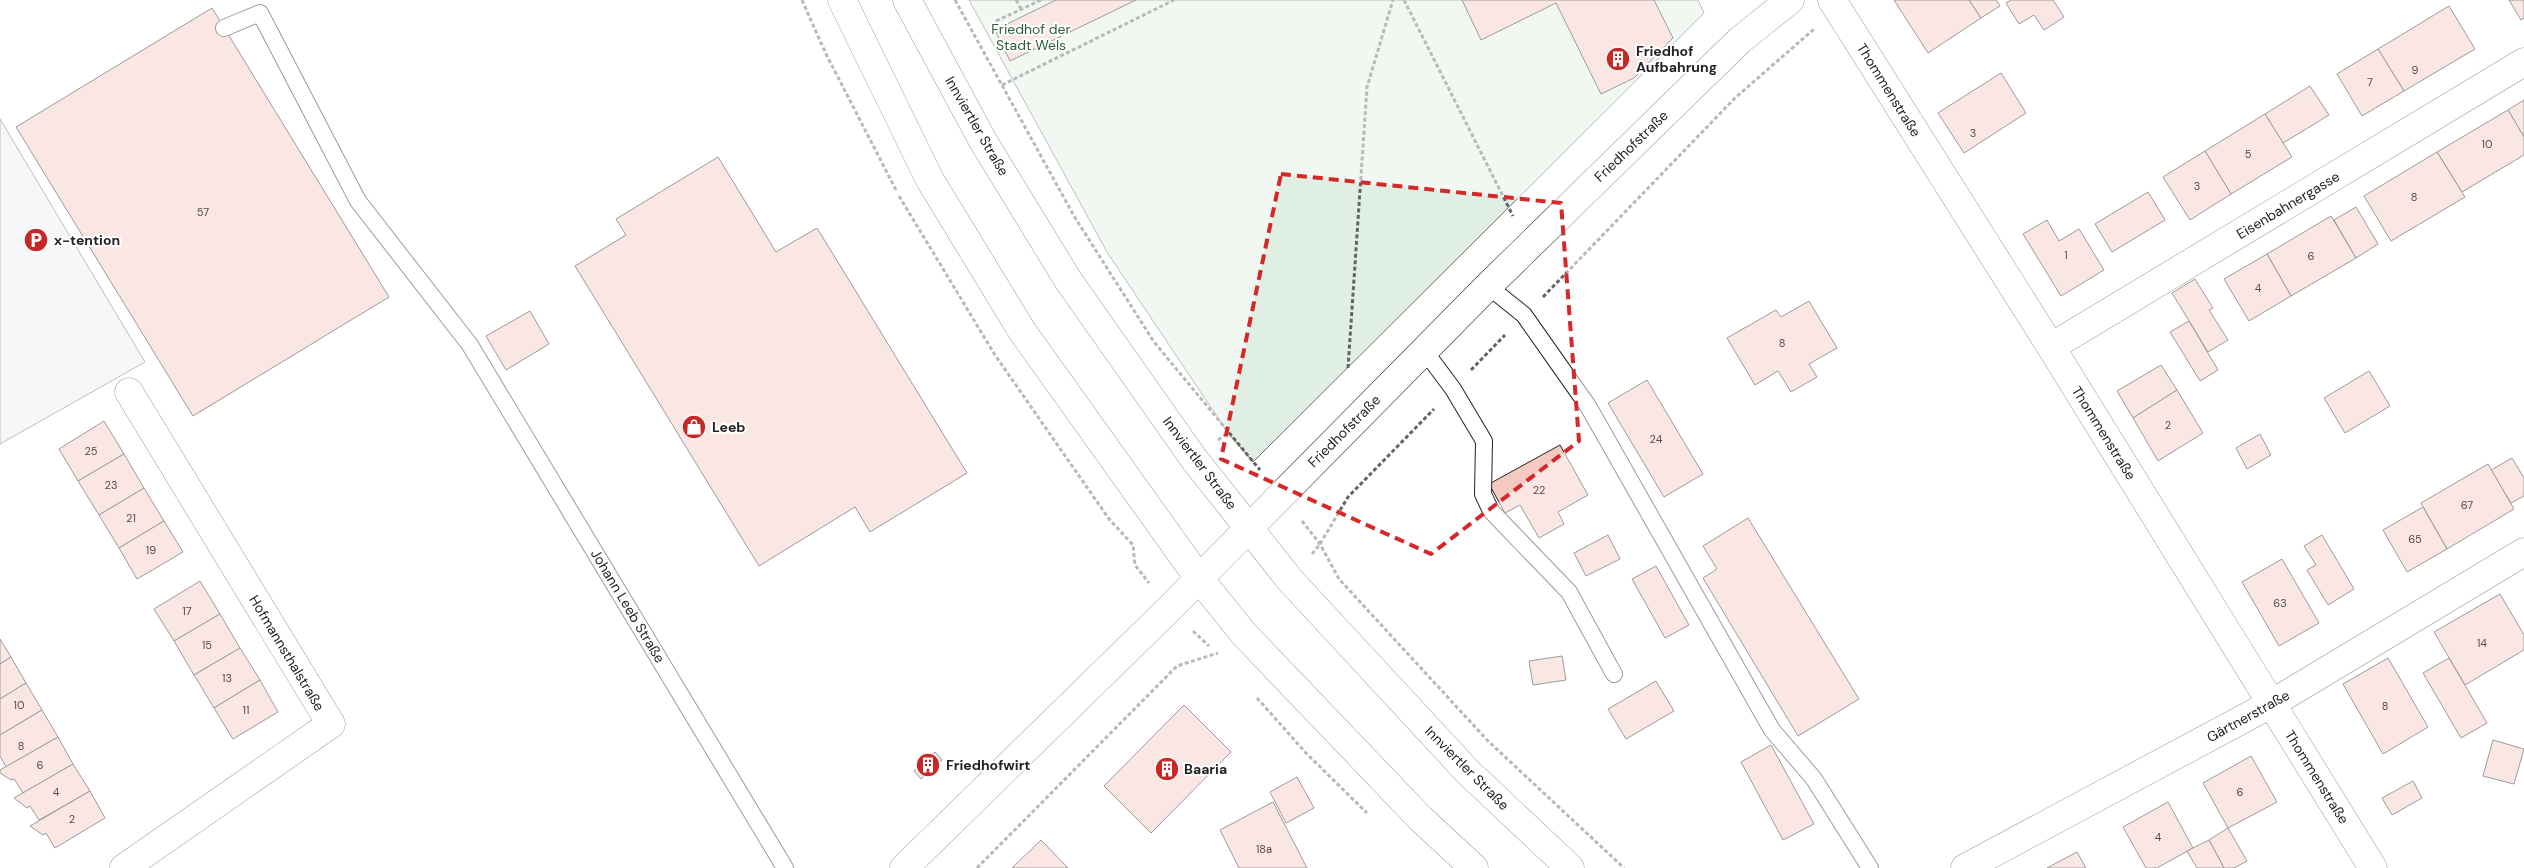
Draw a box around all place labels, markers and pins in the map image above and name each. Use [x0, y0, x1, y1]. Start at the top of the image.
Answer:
place label: Friedhof Aufbahrung [1636, 42, 1717, 76]
building icon: Friedhof Aufbahrung [1605, 46, 1631, 72]
parking icon: x-tention [23, 227, 49, 253]
place label: x-tention [54, 231, 120, 249]
shop icon: Leeb [681, 414, 707, 440]
place label: Leeb [712, 418, 746, 436]
building icon: Friedhofwirt [915, 752, 941, 778]
place label: Friedhofwirt [946, 756, 1030, 774]
building icon: Baaria [1154, 756, 1180, 782]
place label: Baaria [1184, 760, 1227, 778]

